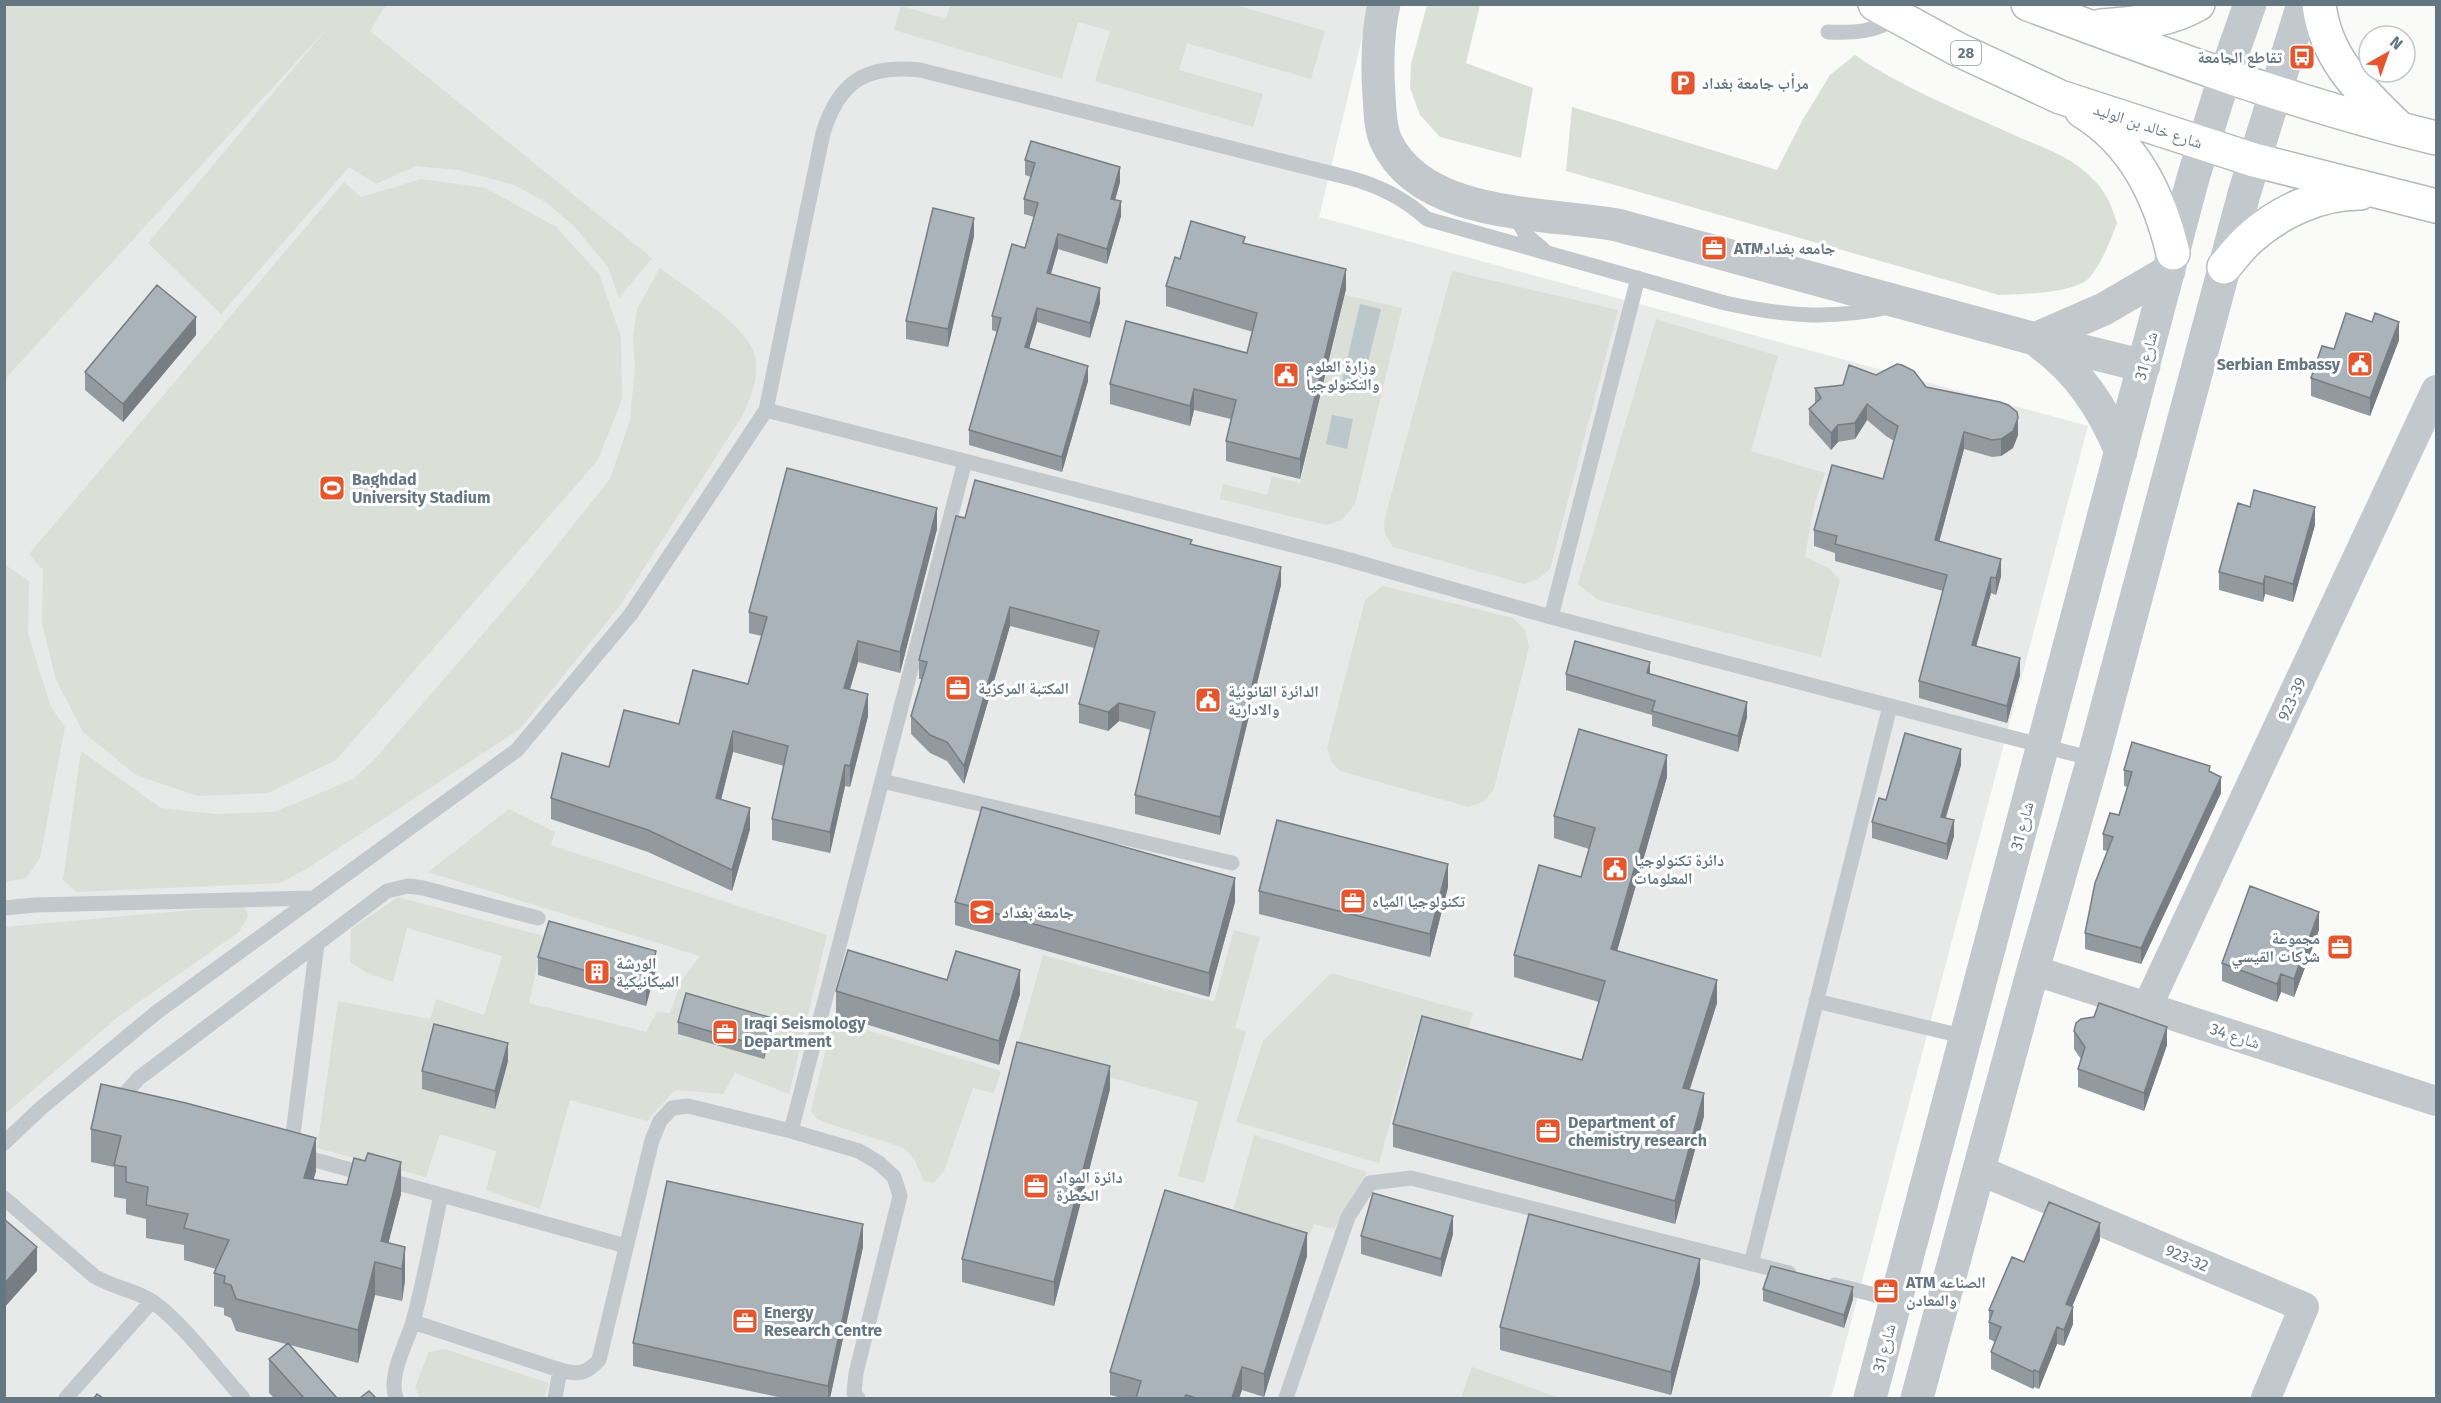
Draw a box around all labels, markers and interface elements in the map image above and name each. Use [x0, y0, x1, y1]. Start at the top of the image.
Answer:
north arrow [2357, 24, 2417, 84]
text: N [2386, 32, 2406, 54]
road number: 28 [1951, 41, 1981, 65]
bus stop icon: تقاطع الجامعة [2287, 42, 2317, 72]
place label: تقاطع الجامعة [2197, 48, 2283, 68]
parking icon: مرأب جامعة بغداد [1668, 68, 1698, 98]
place label: مرأب جامعة بغداد [1702, 73, 1809, 93]
street label: شارع خالد بن الوليد [2091, 99, 2205, 154]
office icon: ATMجامعه بغداد [1699, 233, 1729, 263]
place label: ATMجامعه بغداد [1733, 239, 1835, 258]
street label: شارع 31 [2130, 330, 2163, 382]
public building icon: Serbian Embassy [2345, 349, 2375, 379]
place label: Serbian Embassy [2217, 355, 2341, 374]
place label: وزارة العلوم والتكنولوجيا [1306, 357, 1380, 394]
public building icon: وزارة العلوم والتكنولوجيا [1271, 360, 1301, 390]
place label: Baghdad University Stadium [352, 470, 490, 507]
sports icon: Baghdad University Stadium [317, 473, 347, 503]
office icon: المكتبة المركزية [943, 673, 973, 703]
street label: 923-39 [2274, 674, 2310, 724]
place label: المكتبة المركزية [978, 679, 1069, 698]
place label: الدائرة القانونية والادارية [1228, 682, 1319, 719]
public building icon: الدائرة القانونية والادارية [1193, 685, 1223, 715]
street label: شارع 31 [2006, 800, 2039, 852]
place label: دائرة تكنولوجيا المعلومات [1634, 851, 1724, 888]
public building icon: دائرة تكنولوجيا المعلومات [1600, 854, 1630, 884]
office icon: تكنولوجيا المياه [1338, 886, 1368, 916]
place label: تكنولوجيا المياه [1372, 892, 1466, 911]
school or university icon: جامعة بغداد [967, 897, 997, 927]
place label: جامعة بغداد [1002, 903, 1074, 922]
place label: مجموعة شركات القيسي [2232, 929, 2320, 968]
office icon: مجموعة شركات القيسي [2325, 932, 2355, 962]
place label: الورشة الميكانيكية [616, 954, 679, 991]
building icon: الورشة الميكانيكية [582, 957, 612, 987]
place label: Iraqi Seismology Department [744, 1014, 866, 1051]
office icon: Iraqi Seismology Department [710, 1017, 740, 1047]
street label: شارع 34 [2207, 1019, 2262, 1054]
place label: Department of chemistry research [1568, 1113, 1707, 1150]
office icon: Department of chemistry research [1533, 1116, 1563, 1146]
place label: دائرة المواد الخطرة [1056, 1168, 1123, 1205]
office icon: دائرة المواد الخطرة [1021, 1171, 1051, 1201]
street label: 923-32 [2163, 1240, 2212, 1276]
place label: ATM الصناعه والمعادن [1905, 1273, 1986, 1310]
office icon: ATM الصناعه والمعادن [1871, 1276, 1901, 1306]
place label: Energy Research Centre [764, 1303, 882, 1340]
office icon: Energy Research Centre [730, 1306, 760, 1336]
street label: شارع 31 [1868, 1322, 1901, 1374]

